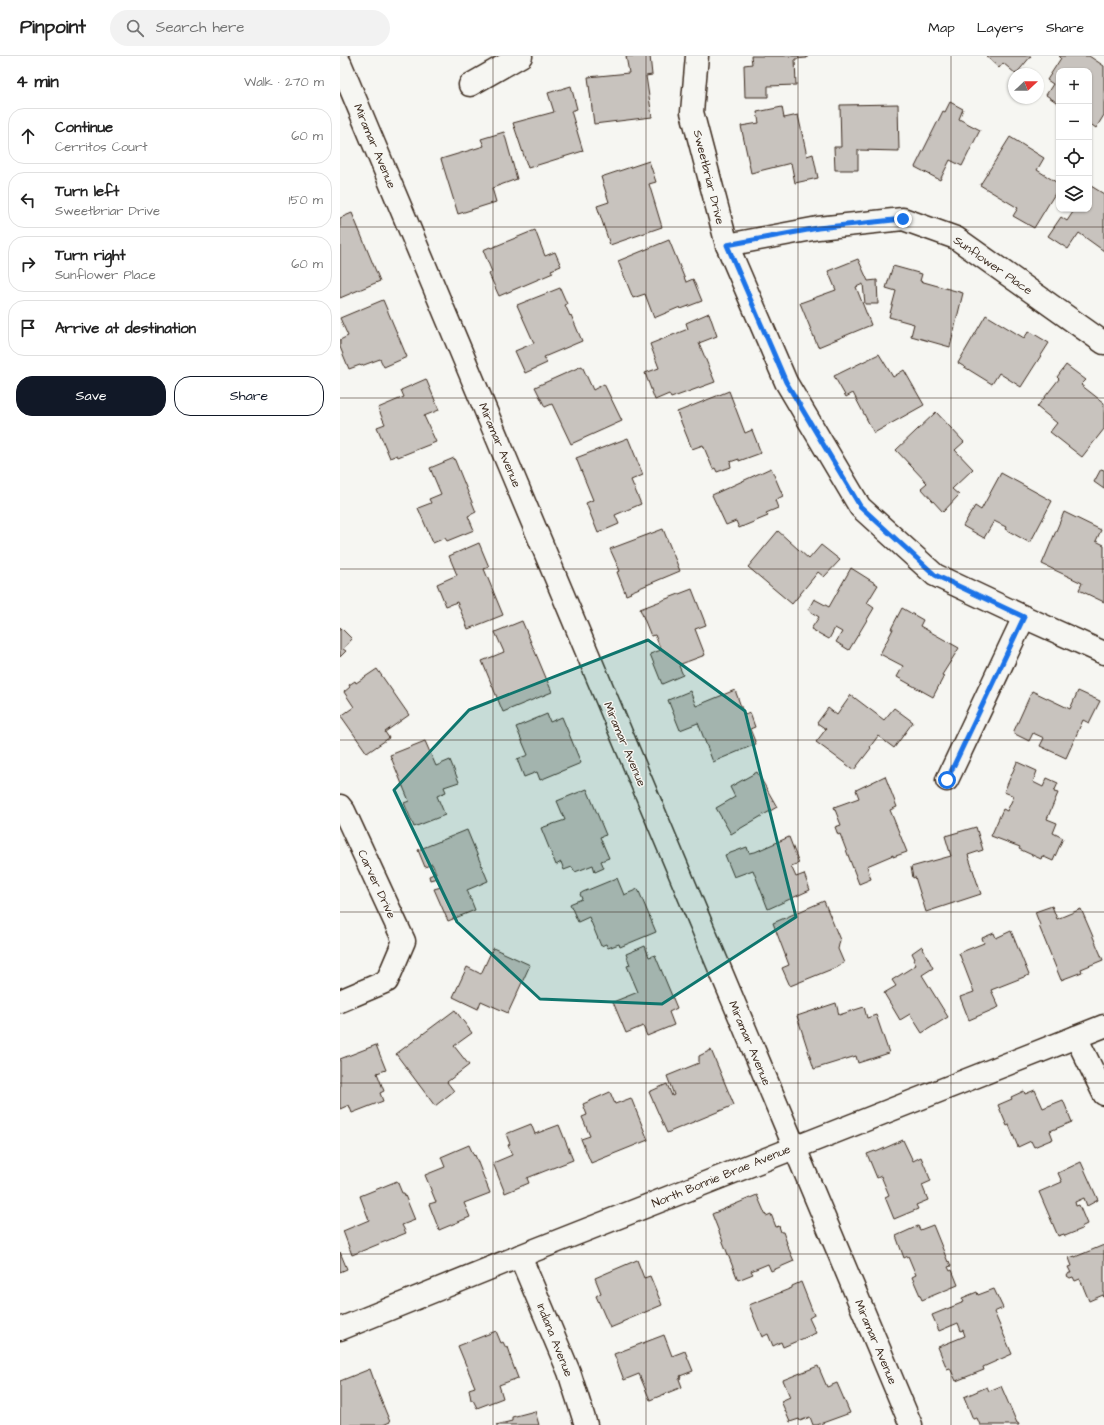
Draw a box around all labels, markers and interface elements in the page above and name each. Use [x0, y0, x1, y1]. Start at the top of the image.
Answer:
search box [110, 10, 390, 46]
text: Pinpoint [20, 14, 86, 41]
icon: search [124, 17, 146, 39]
text: Search here [156, 17, 244, 38]
text: Map [928, 18, 955, 38]
text: Layers [977, 18, 1024, 38]
text: Share [1046, 18, 1084, 38]
north arrow [1008, 68, 1044, 104]
map controls [1056, 68, 1092, 212]
button: + [1056, 68, 1092, 104]
text: 4 min [16, 70, 59, 94]
text: Walk · 270 m [244, 73, 324, 91]
street label: Miramar Avenue [349, 101, 400, 192]
button: − [1056, 104, 1092, 140]
text: Continue [55, 117, 113, 138]
icon: ahead [17, 125, 39, 147]
text: 60 m [291, 127, 323, 145]
street label: Sweetbriar Drive [689, 128, 729, 227]
text: Cerritos Court [55, 138, 147, 156]
button: locate [1056, 140, 1092, 176]
button: layers [1056, 176, 1092, 212]
text: Turn left [55, 181, 119, 202]
icon: left [17, 189, 39, 211]
text: 150 m [289, 191, 323, 209]
text: Sweetbriar Drive [55, 202, 160, 220]
route end [894, 210, 912, 228]
street label: Sunflower Place [950, 232, 1036, 299]
text: Turn right [55, 245, 126, 266]
icon: right [17, 253, 39, 275]
text: 60 m [291, 255, 323, 273]
text: Sunflower Place [55, 266, 156, 284]
icon: arrive [17, 317, 39, 339]
text: Arrive at destination [55, 318, 196, 339]
button: Save [16, 376, 166, 416]
button: Share [174, 376, 324, 416]
street label: Miramar Avenue [474, 400, 525, 491]
street label: Miramar Avenue [599, 699, 650, 790]
route start [938, 771, 956, 789]
street label: Carver Drive [353, 847, 400, 922]
street label: Miramar Avenue [724, 998, 775, 1089]
street label: North Bonnie Brae Avenue [649, 1141, 794, 1212]
street label: Miramar Avenue [850, 1297, 901, 1388]
street label: Indiana Avenue [532, 1301, 577, 1380]

